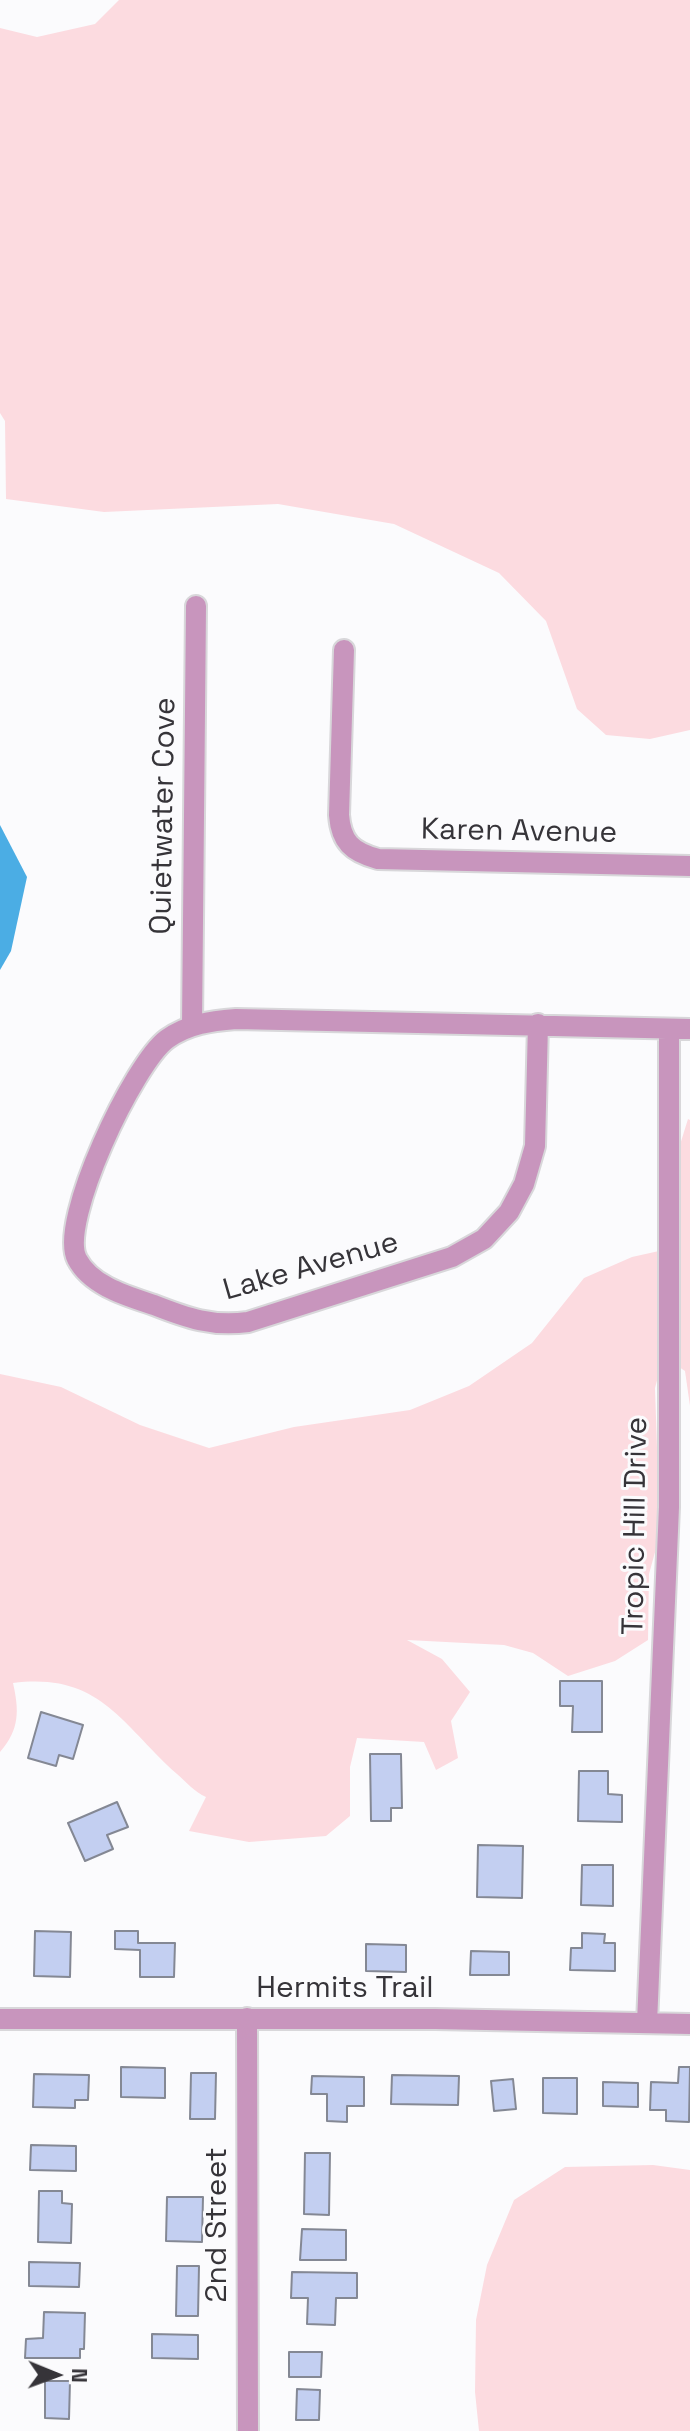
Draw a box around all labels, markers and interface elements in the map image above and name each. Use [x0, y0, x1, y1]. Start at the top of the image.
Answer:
street label: Quietwater Cove [144, 697, 184, 935]
street label: Karen Avenue [421, 812, 617, 852]
street label: Lake Avenue [219, 1225, 403, 1309]
street label: Tropic Hill Drive [616, 1417, 656, 1635]
street label: Hermits Trail [256, 1971, 434, 2007]
street label: 2nd Street [200, 2147, 236, 2303]
north arrow [16, 2335, 96, 2415]
text: N [66, 2368, 94, 2383]

